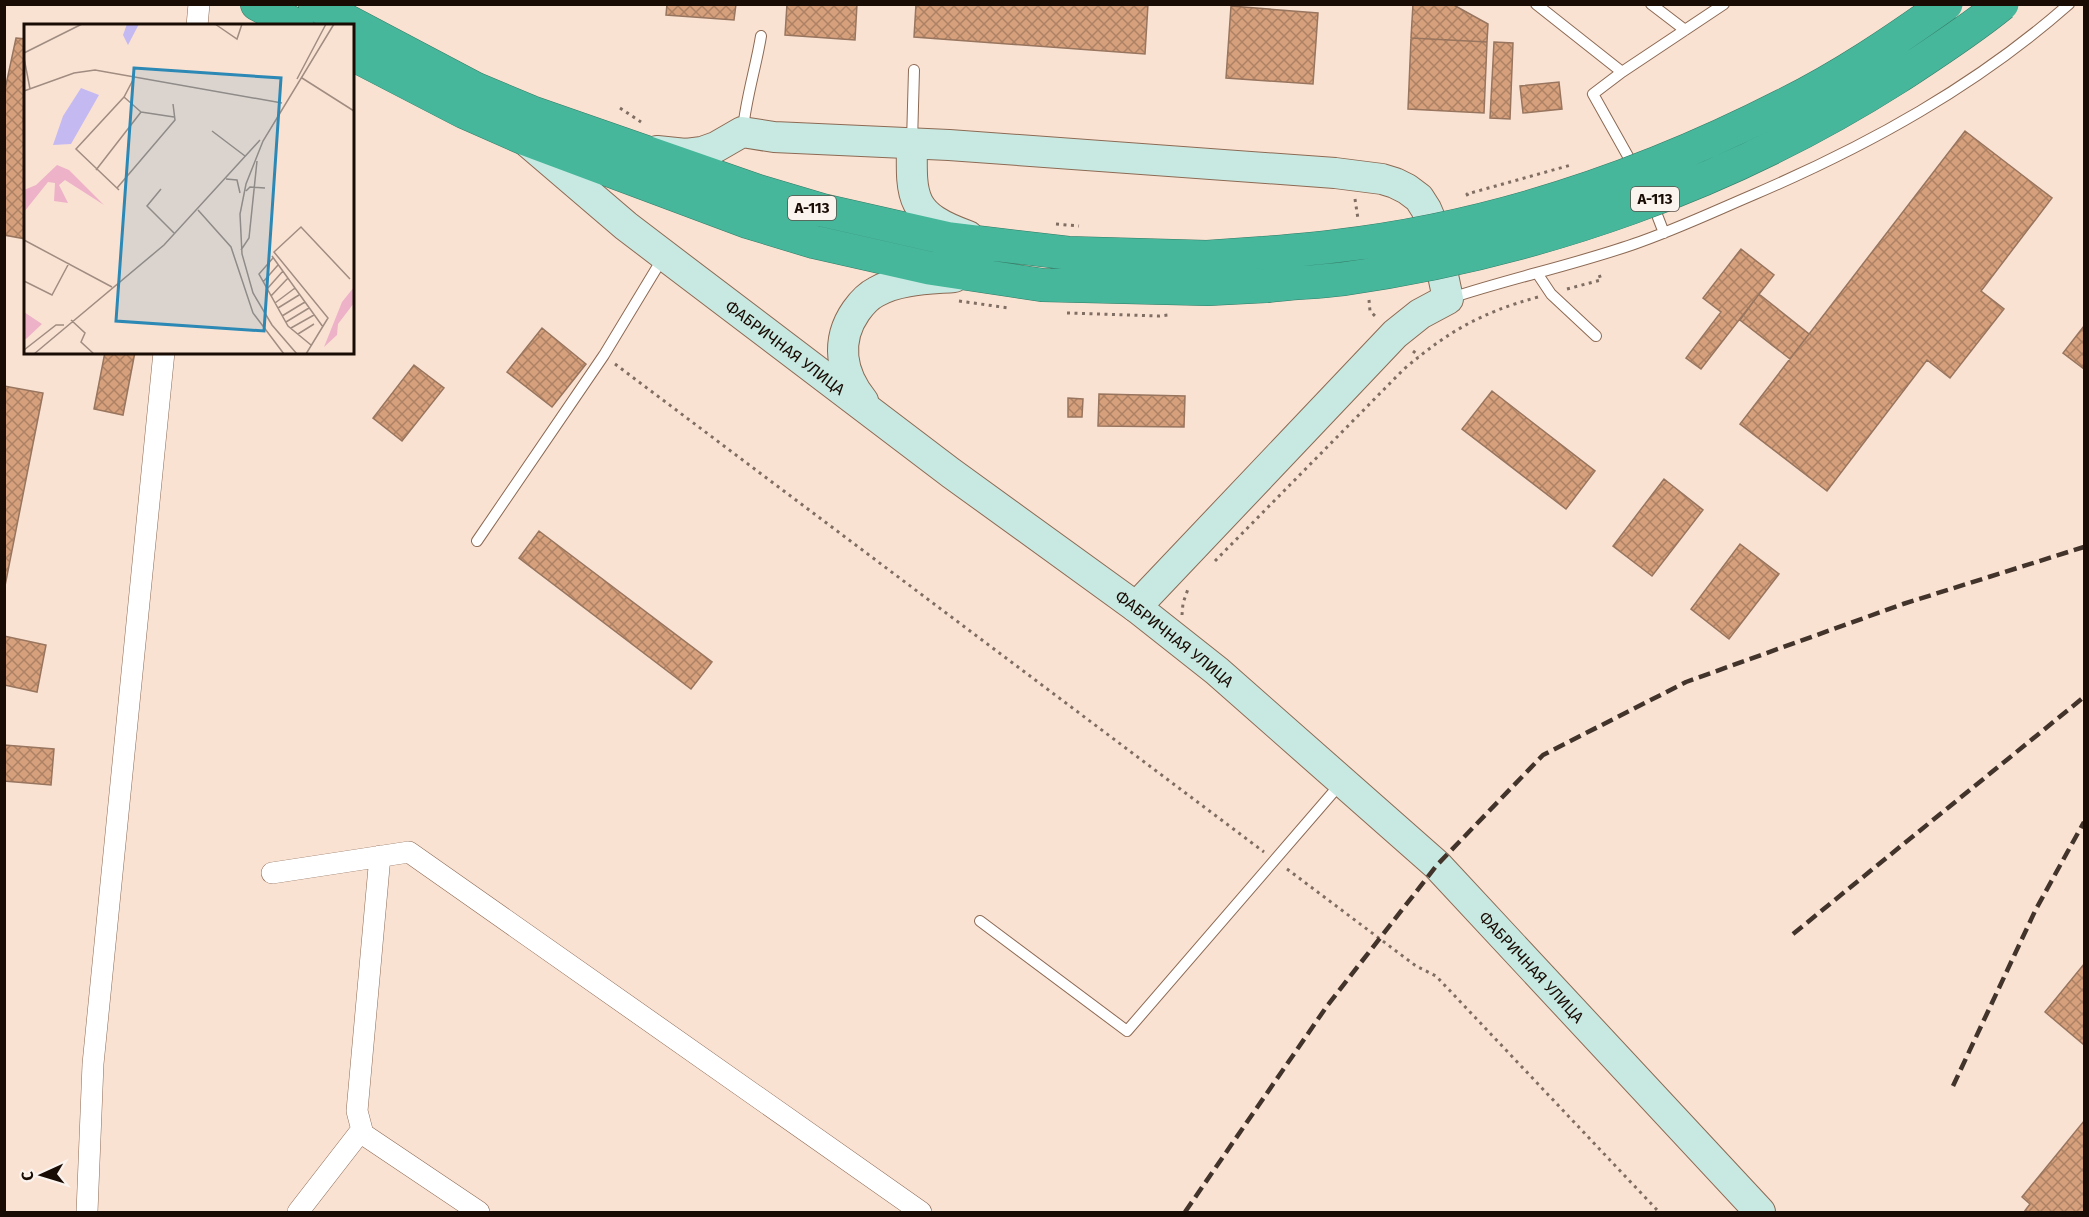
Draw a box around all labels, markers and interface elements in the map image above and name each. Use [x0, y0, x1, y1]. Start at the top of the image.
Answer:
inset map [24, 24, 354, 354]
road number: А-113 [1631, 187, 1679, 211]
road number: А-113 [788, 196, 836, 220]
street label: ФАБРИЧНАЯ УЛИЦА [722, 296, 849, 400]
street label: ФАБРИЧНАЯ УЛИЦА [1112, 586, 1238, 692]
street label: ФАБРИЧНАЯ УЛИЦА [1475, 908, 1588, 1027]
north arrow [12, 1145, 72, 1205]
text: С [18, 1170, 37, 1181]

